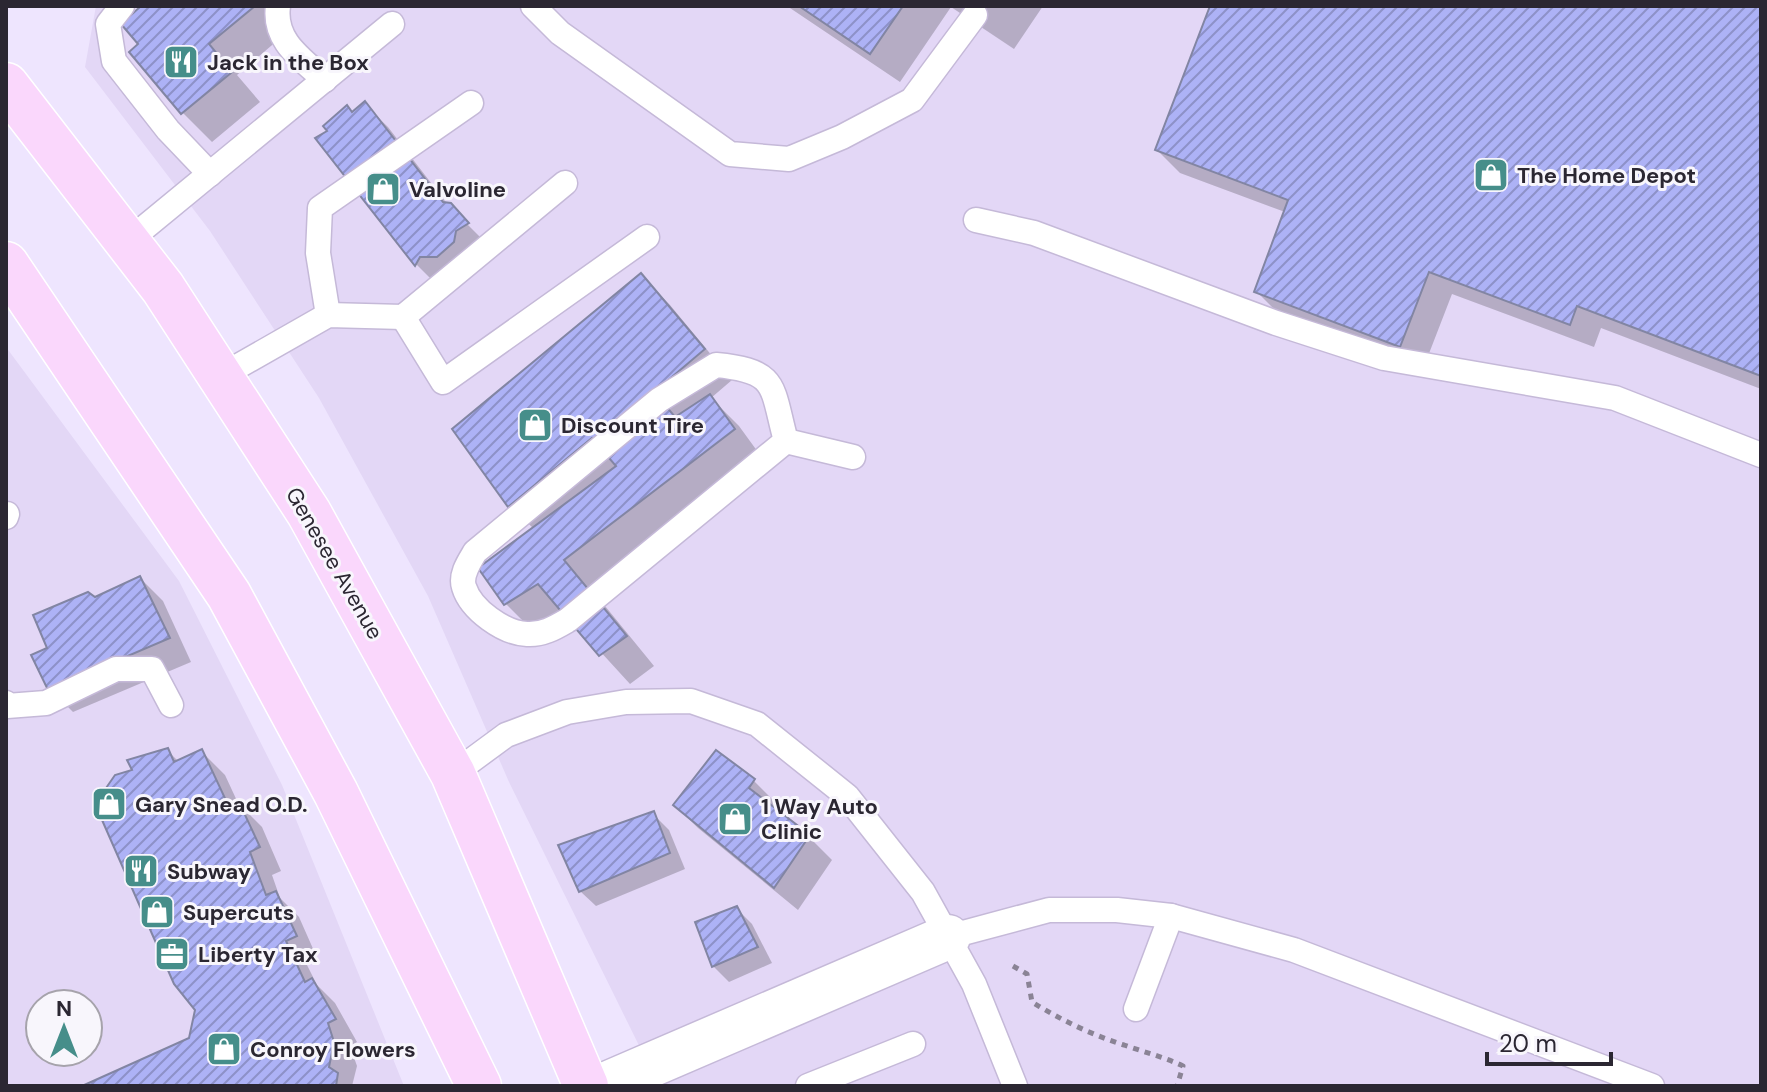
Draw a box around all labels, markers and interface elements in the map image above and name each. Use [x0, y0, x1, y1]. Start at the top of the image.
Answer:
restaurant icon: Jack in the Box [162, 43, 200, 81]
place label: Jack in the Box [207, 48, 369, 77]
shop icon: The Home Depot [1472, 156, 1510, 194]
place label: The Home Depot [1517, 161, 1696, 190]
shop icon: Valvoline [364, 170, 402, 208]
place label: Valvoline [409, 175, 506, 204]
shop icon: Discount Tire [516, 406, 554, 444]
place label: Discount Tire [561, 411, 704, 440]
street label: Genesee Avenue [279, 482, 390, 645]
shop icon: Gary Snead O.D. [90, 785, 128, 823]
place label: Gary Snead O.D. [135, 790, 308, 819]
place label: 1 Way Auto Clinic [761, 792, 878, 846]
shop icon: 1 Way Auto Clinic [716, 800, 754, 838]
restaurant icon: Subway [122, 852, 160, 890]
place label: Subway [167, 857, 251, 886]
shop icon: Supercuts [138, 893, 176, 931]
place label: Supercuts [183, 898, 294, 927]
office icon: Liberty Tax [153, 935, 191, 973]
place label: Liberty Tax [198, 940, 318, 969]
north arrow [24, 988, 104, 1068]
text: N [56, 994, 72, 1023]
scale bar [1487, 1016, 1611, 1066]
text: 20 m [1499, 1028, 1557, 1059]
shop icon: Conroy Flowers [205, 1030, 243, 1068]
place label: Conroy Flowers [250, 1035, 416, 1064]

